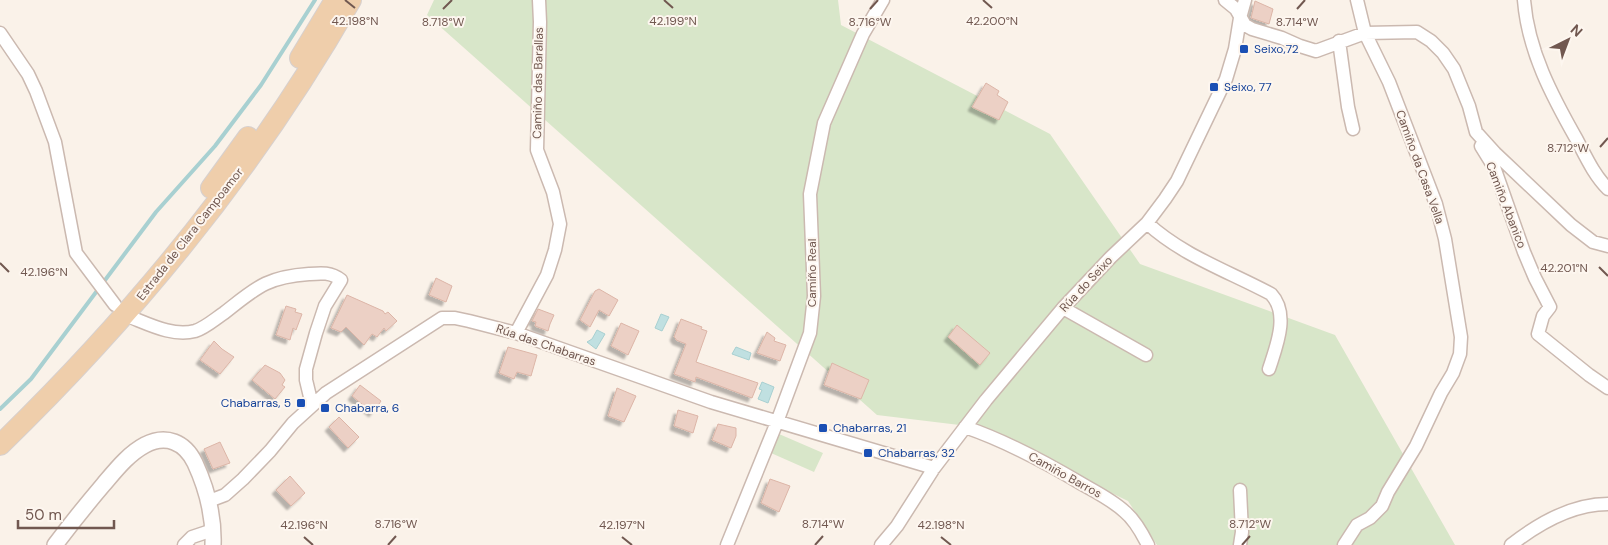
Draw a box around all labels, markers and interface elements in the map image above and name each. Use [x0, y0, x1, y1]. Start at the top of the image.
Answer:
text: 42.198°N [331, 13, 379, 29]
text: 42.199°N [649, 13, 697, 29]
text: 42.200°N [966, 13, 1018, 29]
text: 8.718°W [422, 14, 465, 30]
text: 8.716°W [849, 14, 892, 30]
text: 8.714°W [1276, 14, 1319, 30]
north arrow [1543, 15, 1593, 65]
text: N [1567, 20, 1587, 40]
street label: Camiño das Barallas [529, 27, 547, 139]
place label: Seixo,72 [1254, 41, 1299, 57]
marker: Seixo,72 [1238, 43, 1250, 55]
place label: Seixo, 77 [1224, 79, 1272, 95]
marker: Seixo, 77 [1208, 81, 1220, 93]
street label: Camiño da Casa Vella [1392, 108, 1448, 226]
text: 8.712°W [1547, 140, 1589, 156]
street label: Camiño Abanico [1482, 159, 1530, 251]
street label: Estrada de Clara Campoamor [133, 164, 247, 304]
street label: Camiño Real [804, 239, 820, 307]
street label: Rúa do Seixo [1056, 253, 1116, 315]
text: 42.201°N [1540, 260, 1588, 276]
text: 42.196°N [20, 264, 68, 280]
street label: Rúa das Chabarras [494, 320, 598, 370]
place label: Chabarras, 5 [221, 395, 291, 411]
marker: Chabarras, 5 [295, 397, 307, 409]
place label: Chabarra, 6 [335, 400, 399, 416]
marker: Chabarra, 6 [319, 402, 331, 414]
place label: Chabarras, 21 [833, 420, 907, 436]
marker: Chabarras, 21 [817, 422, 829, 434]
place label: Chabarras, 32 [878, 445, 955, 461]
marker: Chabarras, 32 [862, 447, 874, 459]
street label: Camiño Barros [1025, 448, 1105, 502]
scale bar [18, 498, 114, 530]
text: 50 m [25, 505, 62, 525]
text: 8.716°W [375, 516, 418, 532]
text: 8.714°W [802, 516, 845, 532]
text: 8.712°W [1229, 516, 1271, 532]
text: 42.196°N [280, 517, 328, 533]
text: 42.197°N [599, 517, 645, 533]
text: 42.198°N [917, 517, 965, 533]

